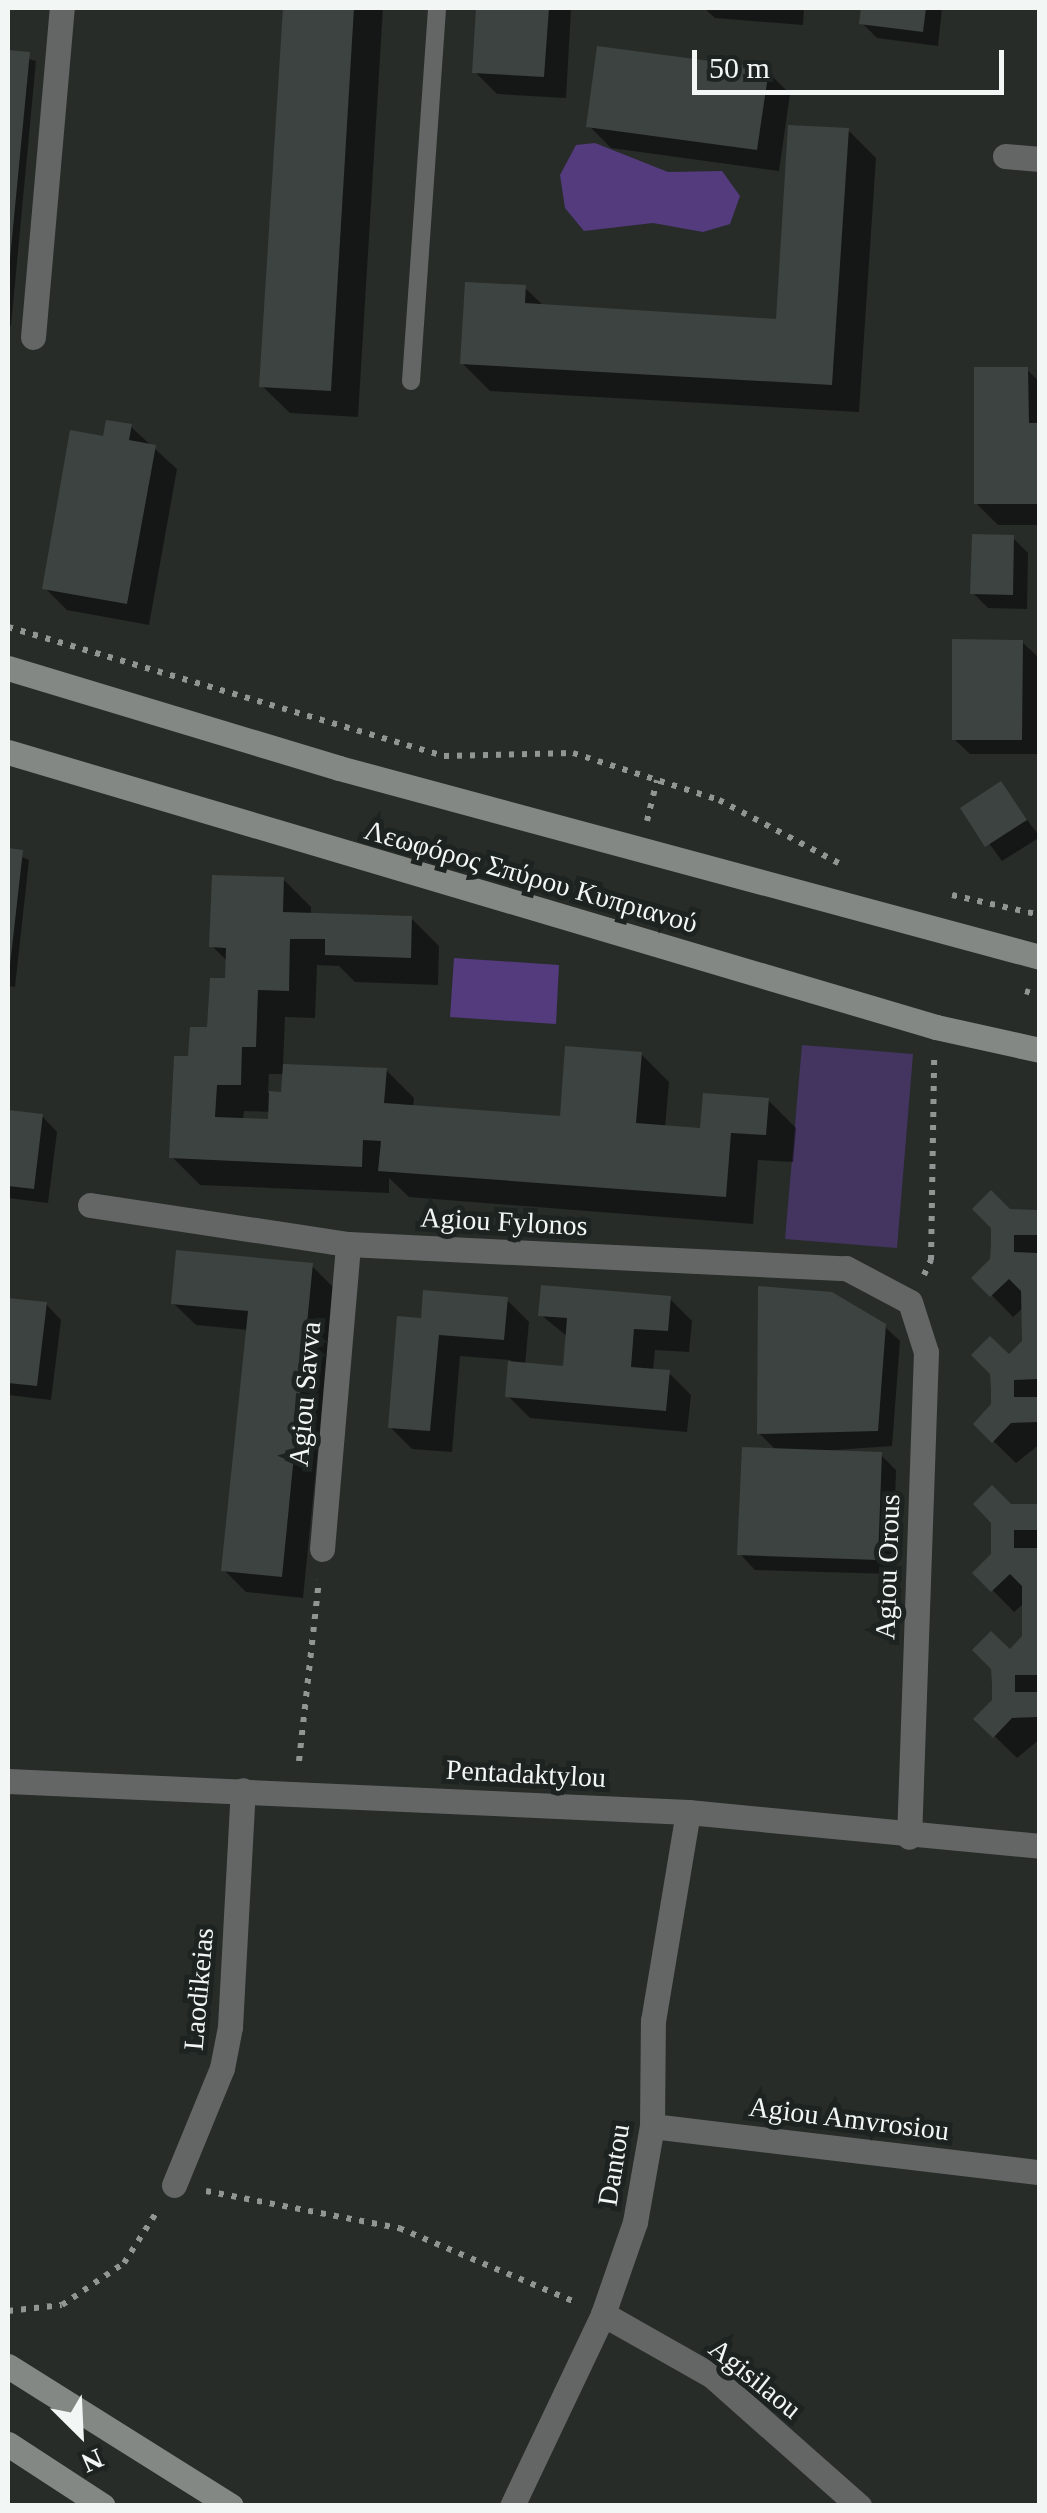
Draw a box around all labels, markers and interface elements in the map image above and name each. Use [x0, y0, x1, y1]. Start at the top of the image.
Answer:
scale bar [697, 30, 1010, 92]
text: 50 m [709, 51, 770, 84]
street label: Λεωφόρος Σπύρου Κυπριανού [361, 813, 701, 941]
street label: Agiou Fylonos [420, 1201, 588, 1243]
street label: Agiou Savva [282, 1320, 328, 1468]
street label: Agiou Orous [869, 1494, 907, 1640]
street label: Pentadaktylou [445, 1753, 607, 1795]
street label: Laodikeias [177, 1926, 221, 2052]
street label: Agiou Amvrosiou [746, 2090, 952, 2148]
street label: Dantou [591, 2122, 637, 2208]
street label: Agisilaou [702, 2332, 808, 2426]
north arrow [30, 2383, 130, 2483]
text: N [77, 2443, 108, 2479]

